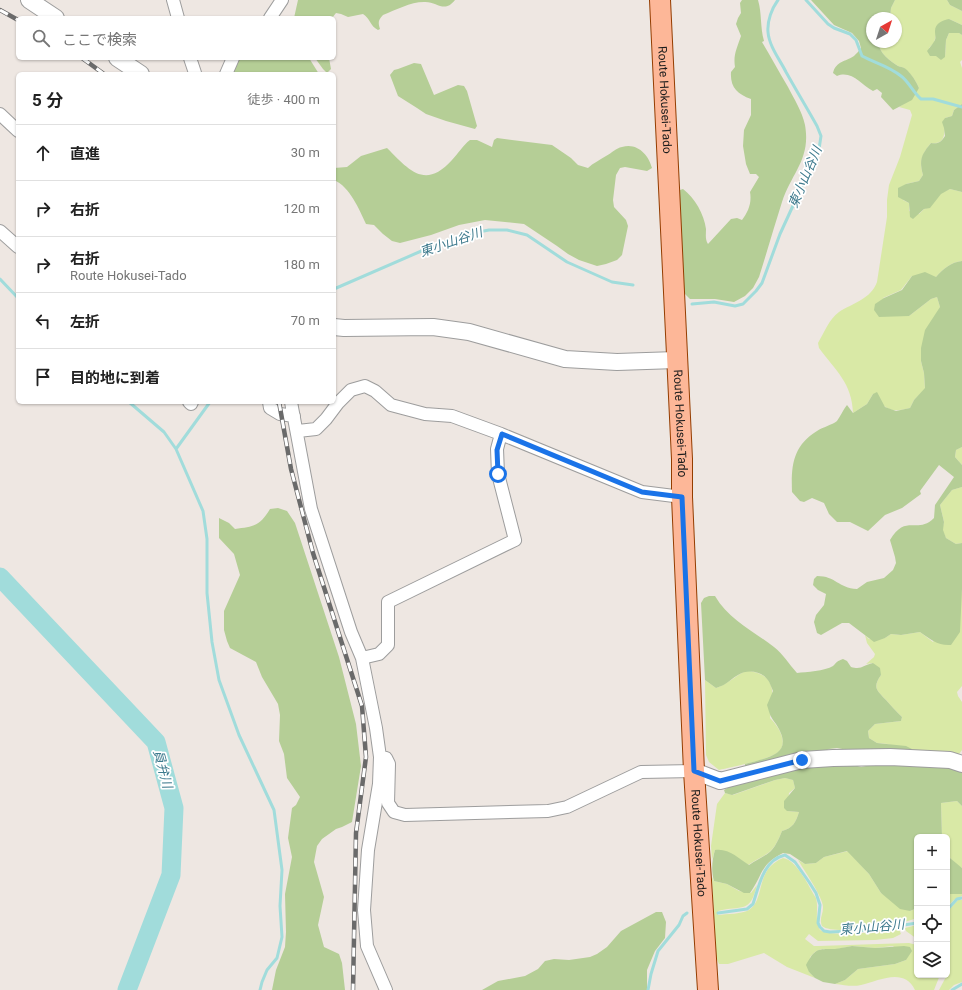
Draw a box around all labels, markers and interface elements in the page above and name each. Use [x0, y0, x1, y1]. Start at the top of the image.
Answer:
north arrow [866, 12, 902, 48]
search box [16, 16, 336, 60]
icon: search [30, 27, 52, 49]
text: ここで検索 [62, 31, 137, 49]
street label: Route Hokusei-Tado [655, 46, 674, 154]
text: 5 分 [32, 90, 63, 110]
text: 徒歩 · 400 m [248, 92, 320, 107]
icon: ahead [32, 142, 54, 164]
water label: 東小山谷川 [785, 142, 825, 210]
text: 直進 [70, 145, 100, 163]
text: 30 m [291, 145, 320, 160]
icon: right [32, 198, 54, 220]
text: 右折 [70, 201, 100, 219]
text: 120 m [283, 201, 320, 216]
water label: 東小山谷川 [418, 224, 486, 260]
text: 右折 [70, 250, 100, 268]
icon: right [32, 254, 54, 276]
text: 180 m [283, 257, 320, 272]
text: Route Hokusei-Tado [70, 268, 187, 283]
icon: left [32, 310, 54, 332]
text: 左折 [70, 313, 100, 331]
text: 70 m [291, 313, 320, 328]
icon: arrive [32, 366, 54, 388]
text: 目的地に到着 [70, 369, 160, 387]
street label: Route Hokusei-Tado [671, 369, 689, 478]
route start [489, 465, 507, 483]
water label: 員弁川 [151, 748, 176, 792]
route end [793, 751, 811, 769]
street label: Route Hokusei-Tado [688, 789, 709, 897]
map controls [914, 834, 950, 978]
button: + [914, 834, 950, 870]
button: − [914, 870, 950, 906]
button: locate [914, 906, 950, 942]
water label: 東小山谷川 [839, 917, 907, 937]
button: layers [914, 942, 950, 978]

